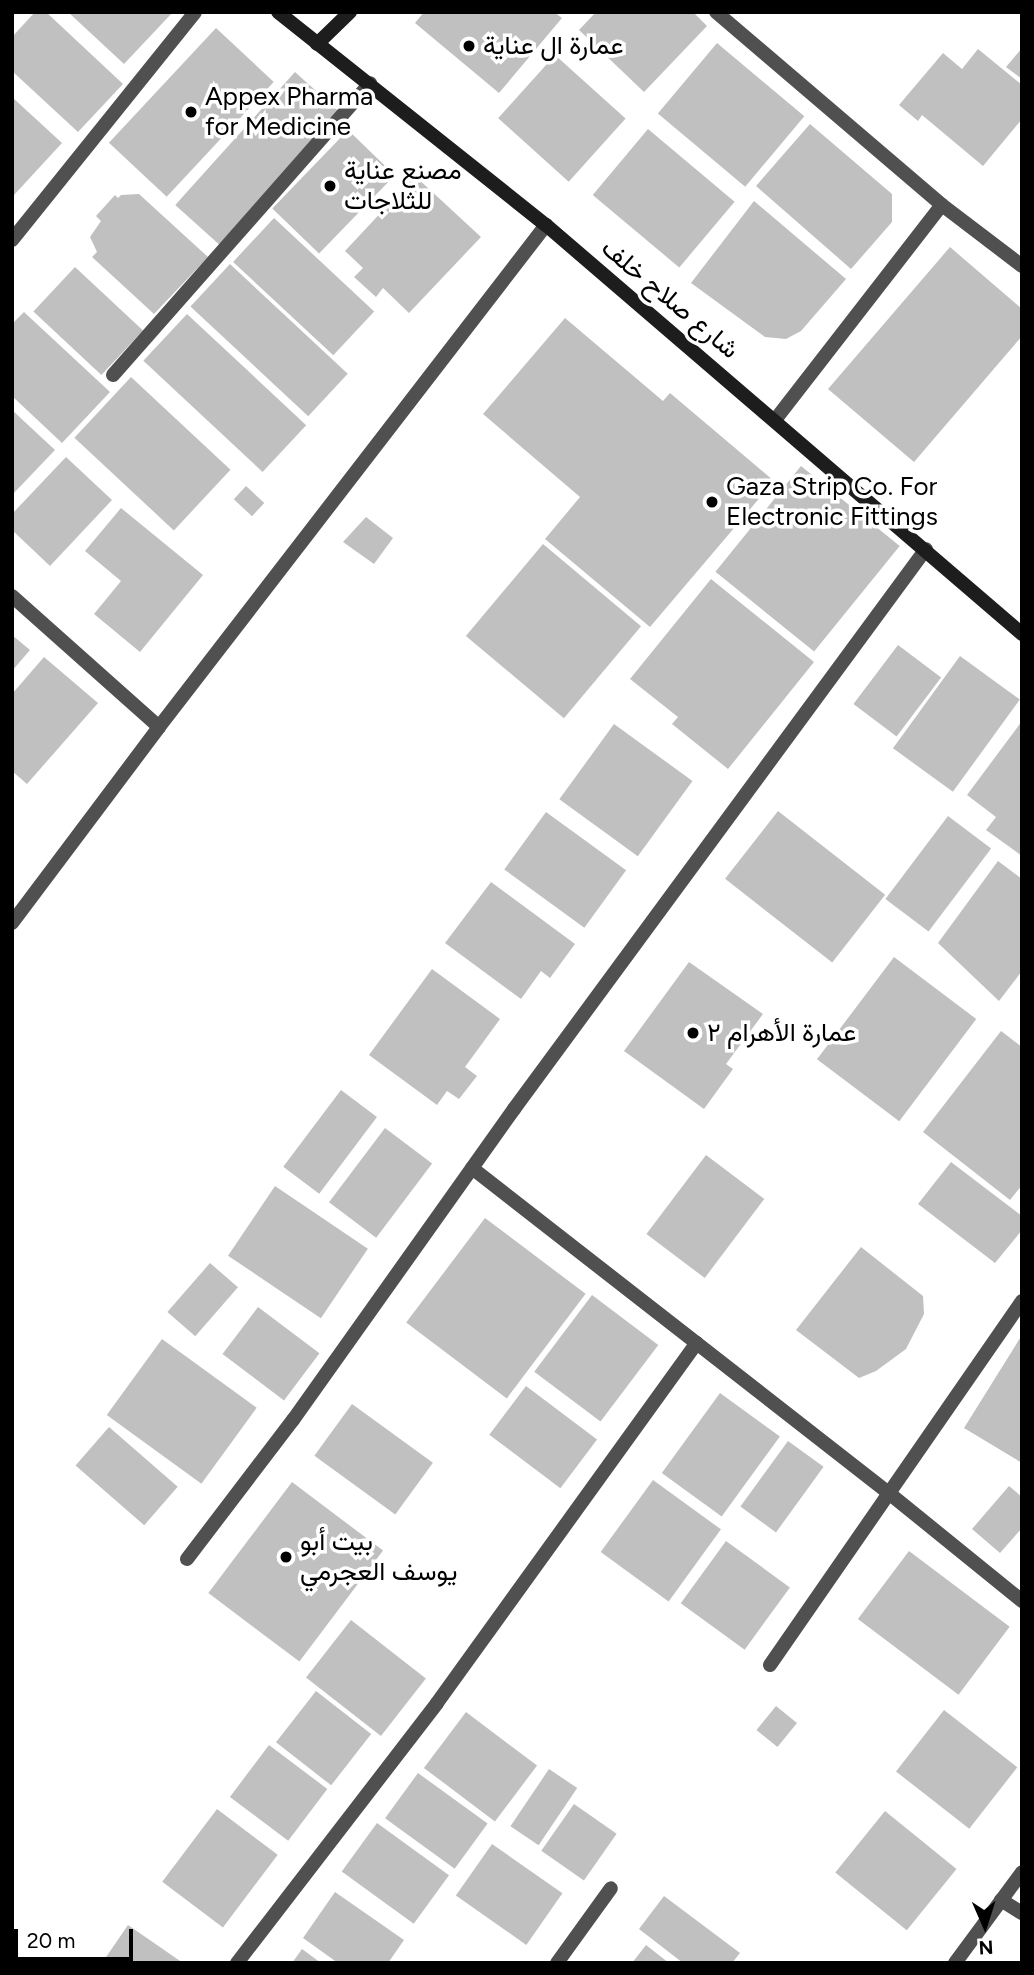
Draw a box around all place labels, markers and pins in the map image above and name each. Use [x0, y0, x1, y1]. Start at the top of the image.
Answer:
place label: عمارة ال عناية [483, 30, 623, 62]
marker: عمارة ال عناية [461, 38, 477, 54]
place label: Appex Pharma for Medicine [205, 81, 373, 142]
marker: Appex Pharma for Medicine [183, 104, 199, 120]
place label: مصنع عناية للثلاجات [344, 155, 462, 216]
marker: مصنع عناية للثلاجات [322, 178, 338, 194]
place label: Gaza Strip Co. For Electronic Fittings [726, 471, 938, 532]
marker: Gaza Strip Co. For Electronic Fittings [704, 494, 720, 510]
place label: عمارة الأهرام ٢ [707, 1017, 856, 1049]
marker: عمارة الأهرام ٢ [685, 1025, 701, 1041]
place label: بيت أبو يوسف العجرمي [300, 1526, 458, 1588]
marker: بيت أبو يوسف العجرمي [278, 1549, 294, 1565]

